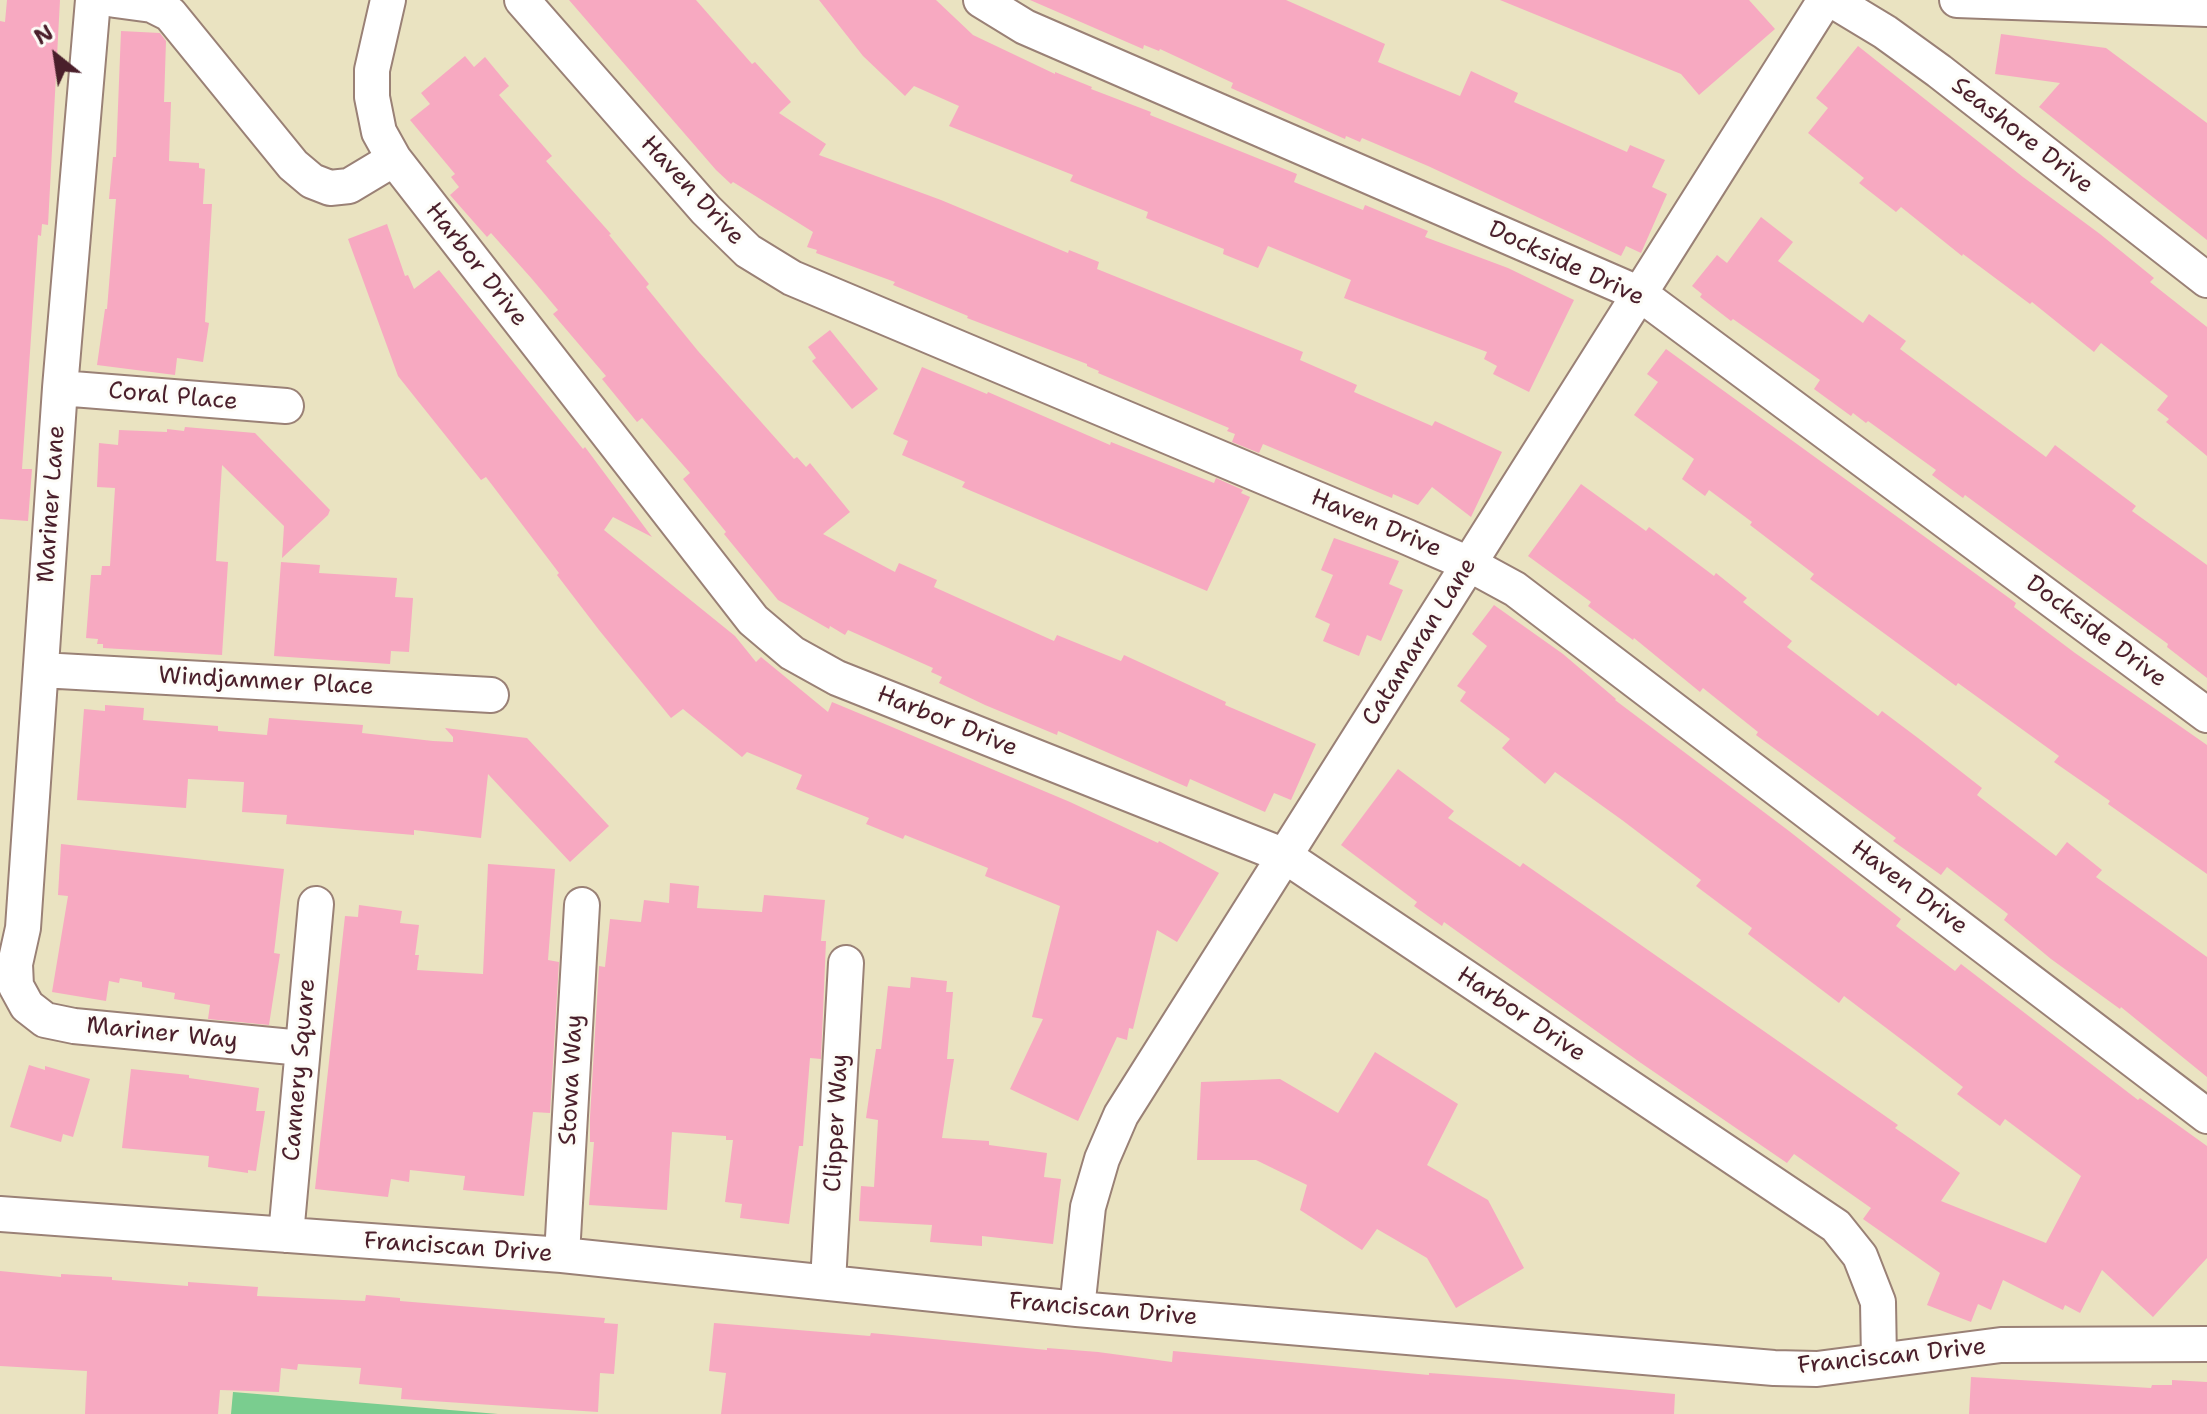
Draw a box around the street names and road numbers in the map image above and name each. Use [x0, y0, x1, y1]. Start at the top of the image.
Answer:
street label: Seashore Drive [1945, 72, 2099, 200]
street label: Haven Drive [634, 130, 750, 252]
street label: Harbor Drive [419, 197, 533, 333]
street label: Dockside Drive [1483, 215, 1649, 313]
street label: Coral Place [107, 377, 239, 417]
street label: Mariner Lane [32, 424, 72, 584]
street label: Haven Drive [1306, 484, 1446, 564]
street label: Catamaran Lane [1357, 553, 1483, 731]
street label: Dockside Drive [2020, 570, 2172, 694]
street label: Windjammer Place [158, 662, 374, 702]
street label: Harbor Drive [872, 681, 1022, 763]
street label: Haven Drive [1845, 835, 1973, 941]
street label: Harbor Drive [1451, 961, 1591, 1069]
street label: Cannery Square [278, 977, 322, 1163]
street label: Mariner Way [85, 1012, 239, 1056]
street label: Stowa Way [554, 1014, 590, 1146]
street label: Clipper Way [819, 1053, 855, 1193]
street label: Franciscan Drive [363, 1227, 553, 1269]
street label: Franciscan Drive [1008, 1287, 1198, 1333]
street label: Franciscan Drive [1796, 1333, 1988, 1381]

